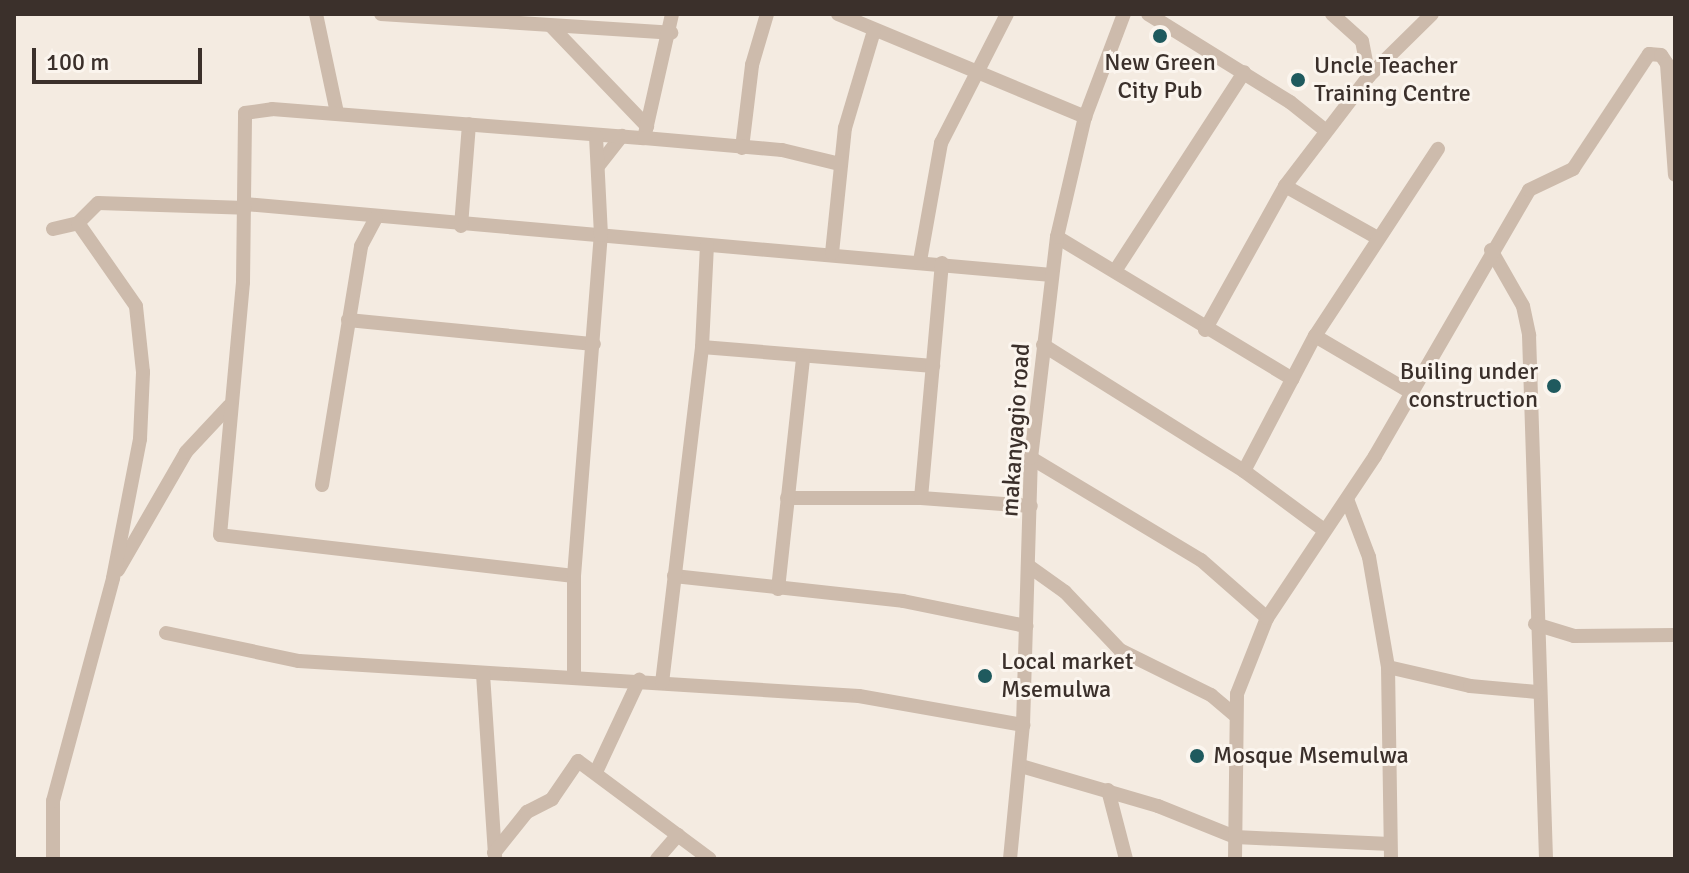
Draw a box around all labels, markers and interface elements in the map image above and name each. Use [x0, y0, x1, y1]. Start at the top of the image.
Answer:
marker: New Green City Pub [1151, 27, 1169, 45]
scale bar [36, 32, 206, 82]
text: 100 m [46, 47, 109, 77]
place label: New Green City Pub [1104, 49, 1216, 105]
place label: Uncle Teacher Training Centre [1314, 52, 1471, 108]
marker: Uncle Teacher Training Centre [1289, 71, 1307, 89]
street label: makanyagio road [996, 342, 1036, 518]
place label: Builing under construction [1400, 358, 1538, 414]
marker: Builing under construction [1545, 377, 1563, 395]
place label: Local market Msemulwa [1001, 648, 1133, 704]
marker: Local market Msemulwa [976, 667, 994, 685]
place label: Mosque Msemulwa [1213, 742, 1409, 770]
marker: Mosque Msemulwa [1188, 747, 1206, 765]

